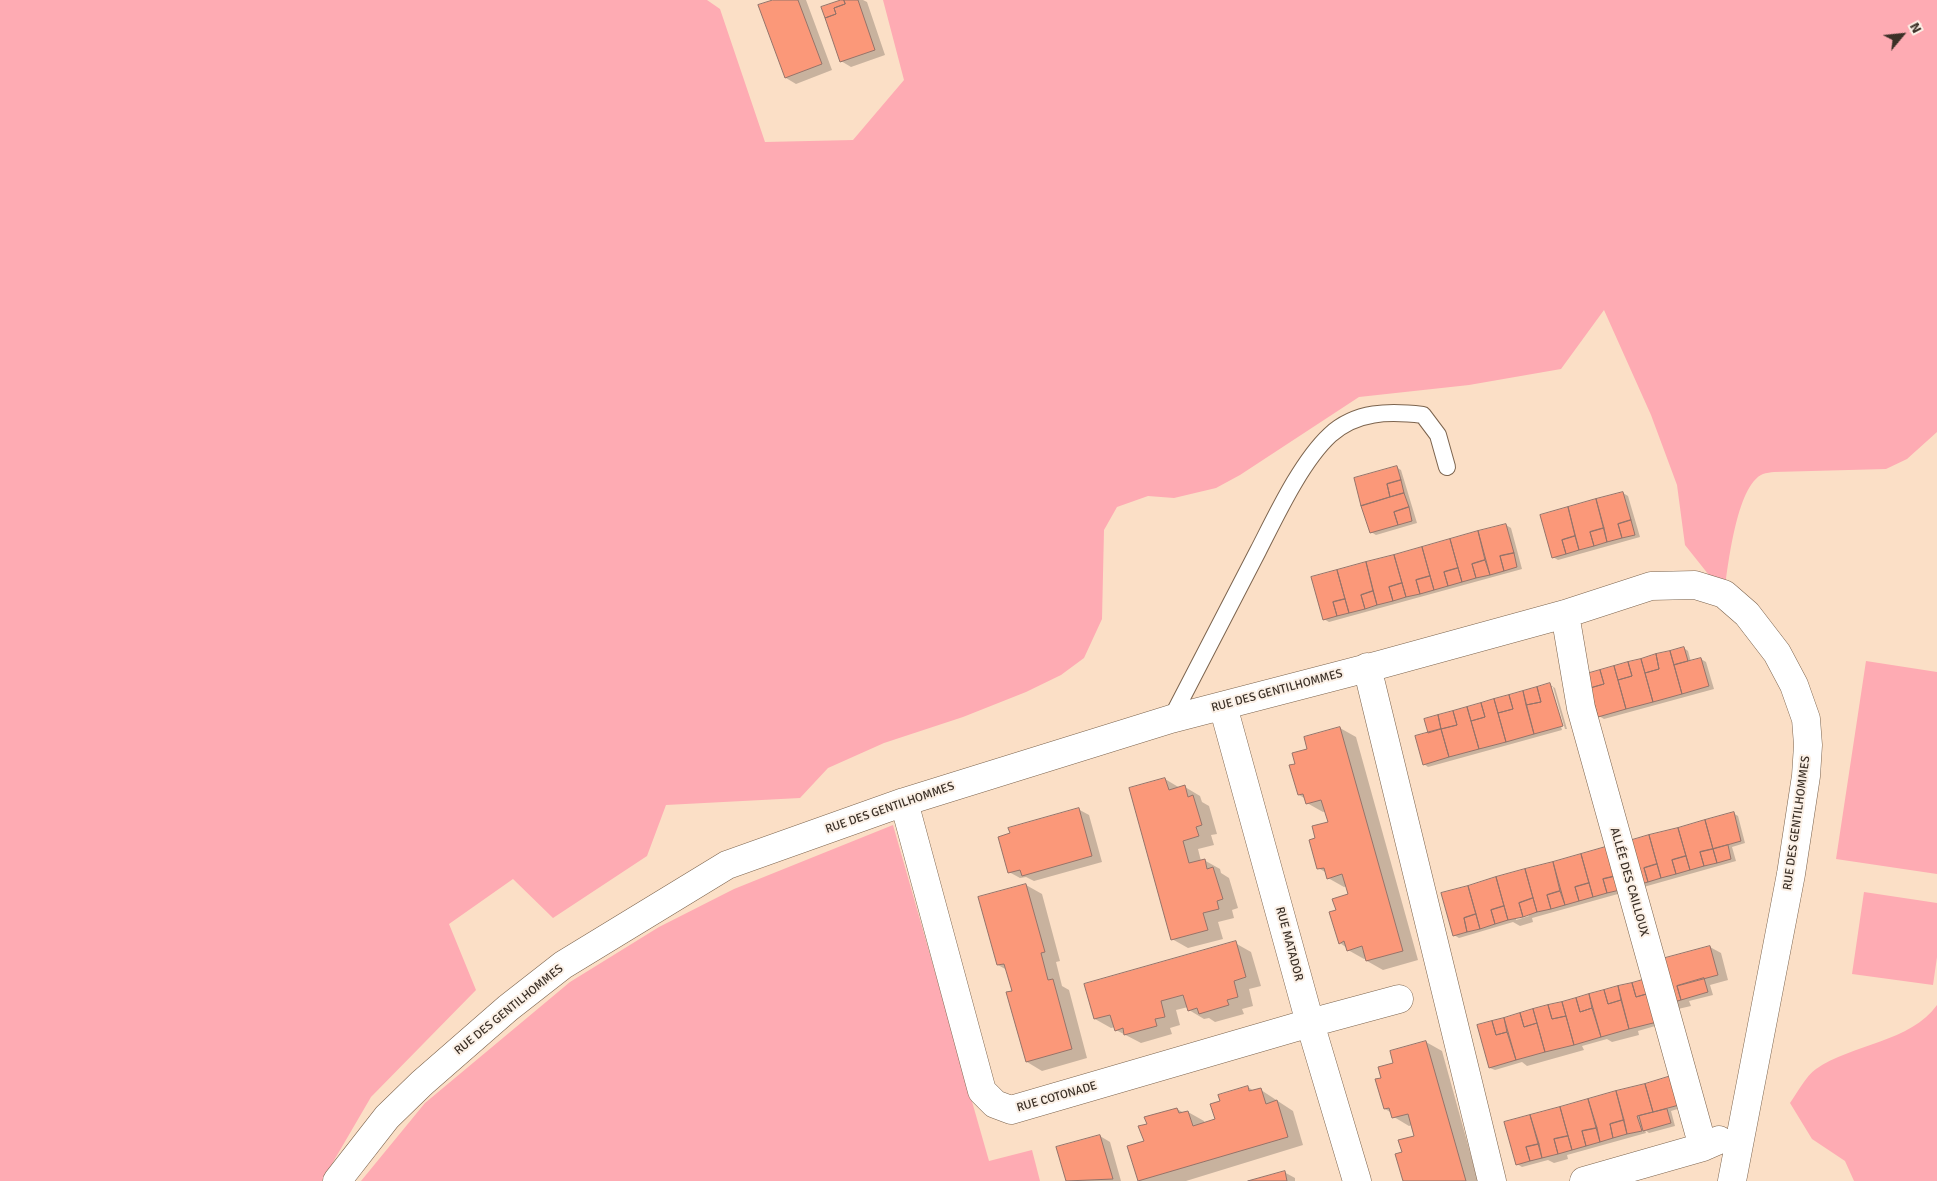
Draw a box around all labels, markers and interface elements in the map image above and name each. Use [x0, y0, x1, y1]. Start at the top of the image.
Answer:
north arrow [1877, 10, 1927, 60]
text: N [1906, 19, 1925, 36]
street label: RUE DES GENTILHOMMES [1210, 667, 1344, 715]
street label: RUE DES GENTILHOMMES [1780, 755, 1814, 891]
street label: RUE DES GENTILHOMMES [824, 779, 956, 837]
street label: ALLÉE DES CAILLOUX [1607, 826, 1651, 938]
street label: RUE MATADOR [1272, 905, 1306, 983]
street label: RUE DES GENTILHOMMES [452, 962, 566, 1058]
street label: RUE COTONADE [1015, 1079, 1099, 1115]

